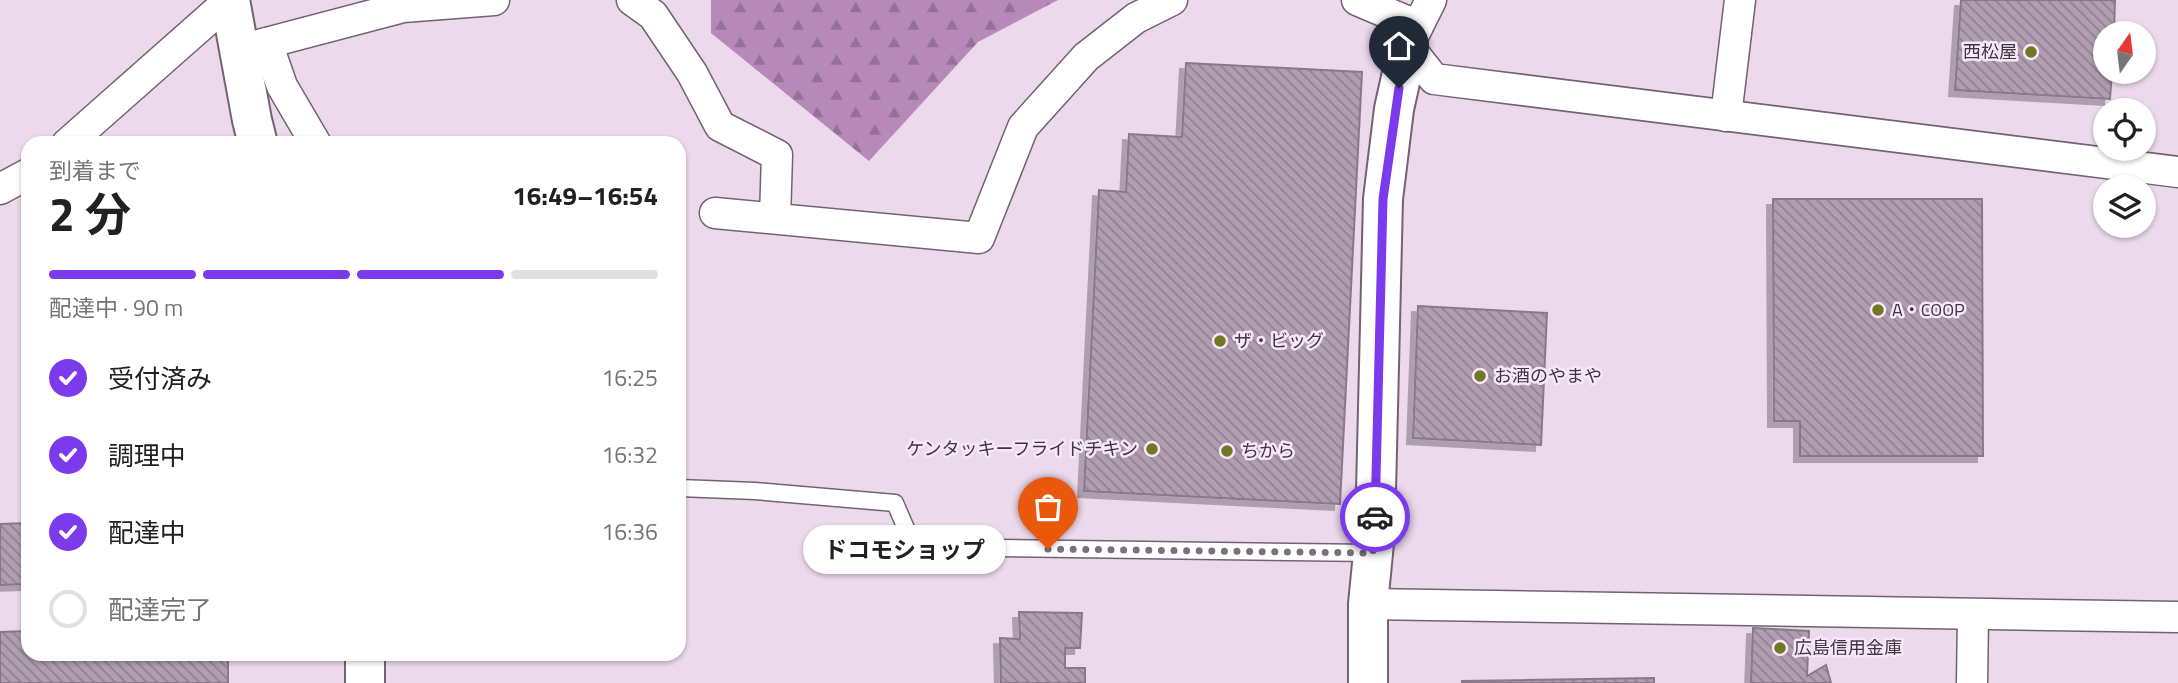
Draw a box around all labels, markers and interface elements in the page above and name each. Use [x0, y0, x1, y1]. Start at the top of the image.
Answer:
pin [1369, 16, 1429, 88]
north arrow [2093, 21, 2156, 84]
map controls [2093, 21, 2156, 238]
icon: home [1380, 27, 1418, 65]
place label: 西松屋 [1963, 38, 2017, 65]
marker: 西松屋 [2023, 44, 2039, 60]
button: locate [2093, 98, 2156, 161]
text: 到着まで [49, 153, 141, 188]
button: layers [2093, 175, 2156, 238]
text: 16:49–16:54 [512, 176, 658, 215]
text: 2 分 [49, 179, 131, 249]
text: 配達中 · 90 m [49, 290, 183, 325]
place label: A・COOP [1892, 296, 1965, 323]
marker: A・COOP [1870, 302, 1886, 318]
place label: ザ・ビッグ [1234, 327, 1324, 354]
marker: ザ・ビッグ [1212, 333, 1228, 349]
icon: check [49, 359, 87, 397]
text: 受付済み [108, 359, 212, 398]
text: 16:25 [601, 360, 658, 395]
place label: お酒のやまや [1494, 362, 1602, 389]
marker: お酒のやまや [1472, 368, 1488, 384]
place label: ケンタッキーフライドチキン [906, 435, 1138, 462]
icon: check [49, 436, 87, 474]
text: 調理中 [108, 436, 186, 475]
text: 16:32 [601, 437, 658, 472]
place label: ちから [1241, 437, 1295, 464]
marker: ケンタッキーフライドチキン [1144, 441, 1160, 457]
marker: ちから [1219, 443, 1235, 459]
pin [1018, 477, 1078, 549]
courier [1340, 482, 1410, 552]
icon: bag [1029, 488, 1067, 526]
icon: car [1356, 498, 1394, 536]
icon: check [49, 513, 87, 551]
text: 配達中 [108, 513, 186, 552]
text: 16:36 [601, 514, 658, 549]
callout: ドコモショップ [803, 524, 1006, 574]
text: ドコモショップ [824, 532, 985, 567]
text: 配達完了 [108, 590, 212, 629]
place label: 広島信用金庫 [1794, 634, 1902, 661]
marker: 広島信用金庫 [1772, 640, 1788, 656]

